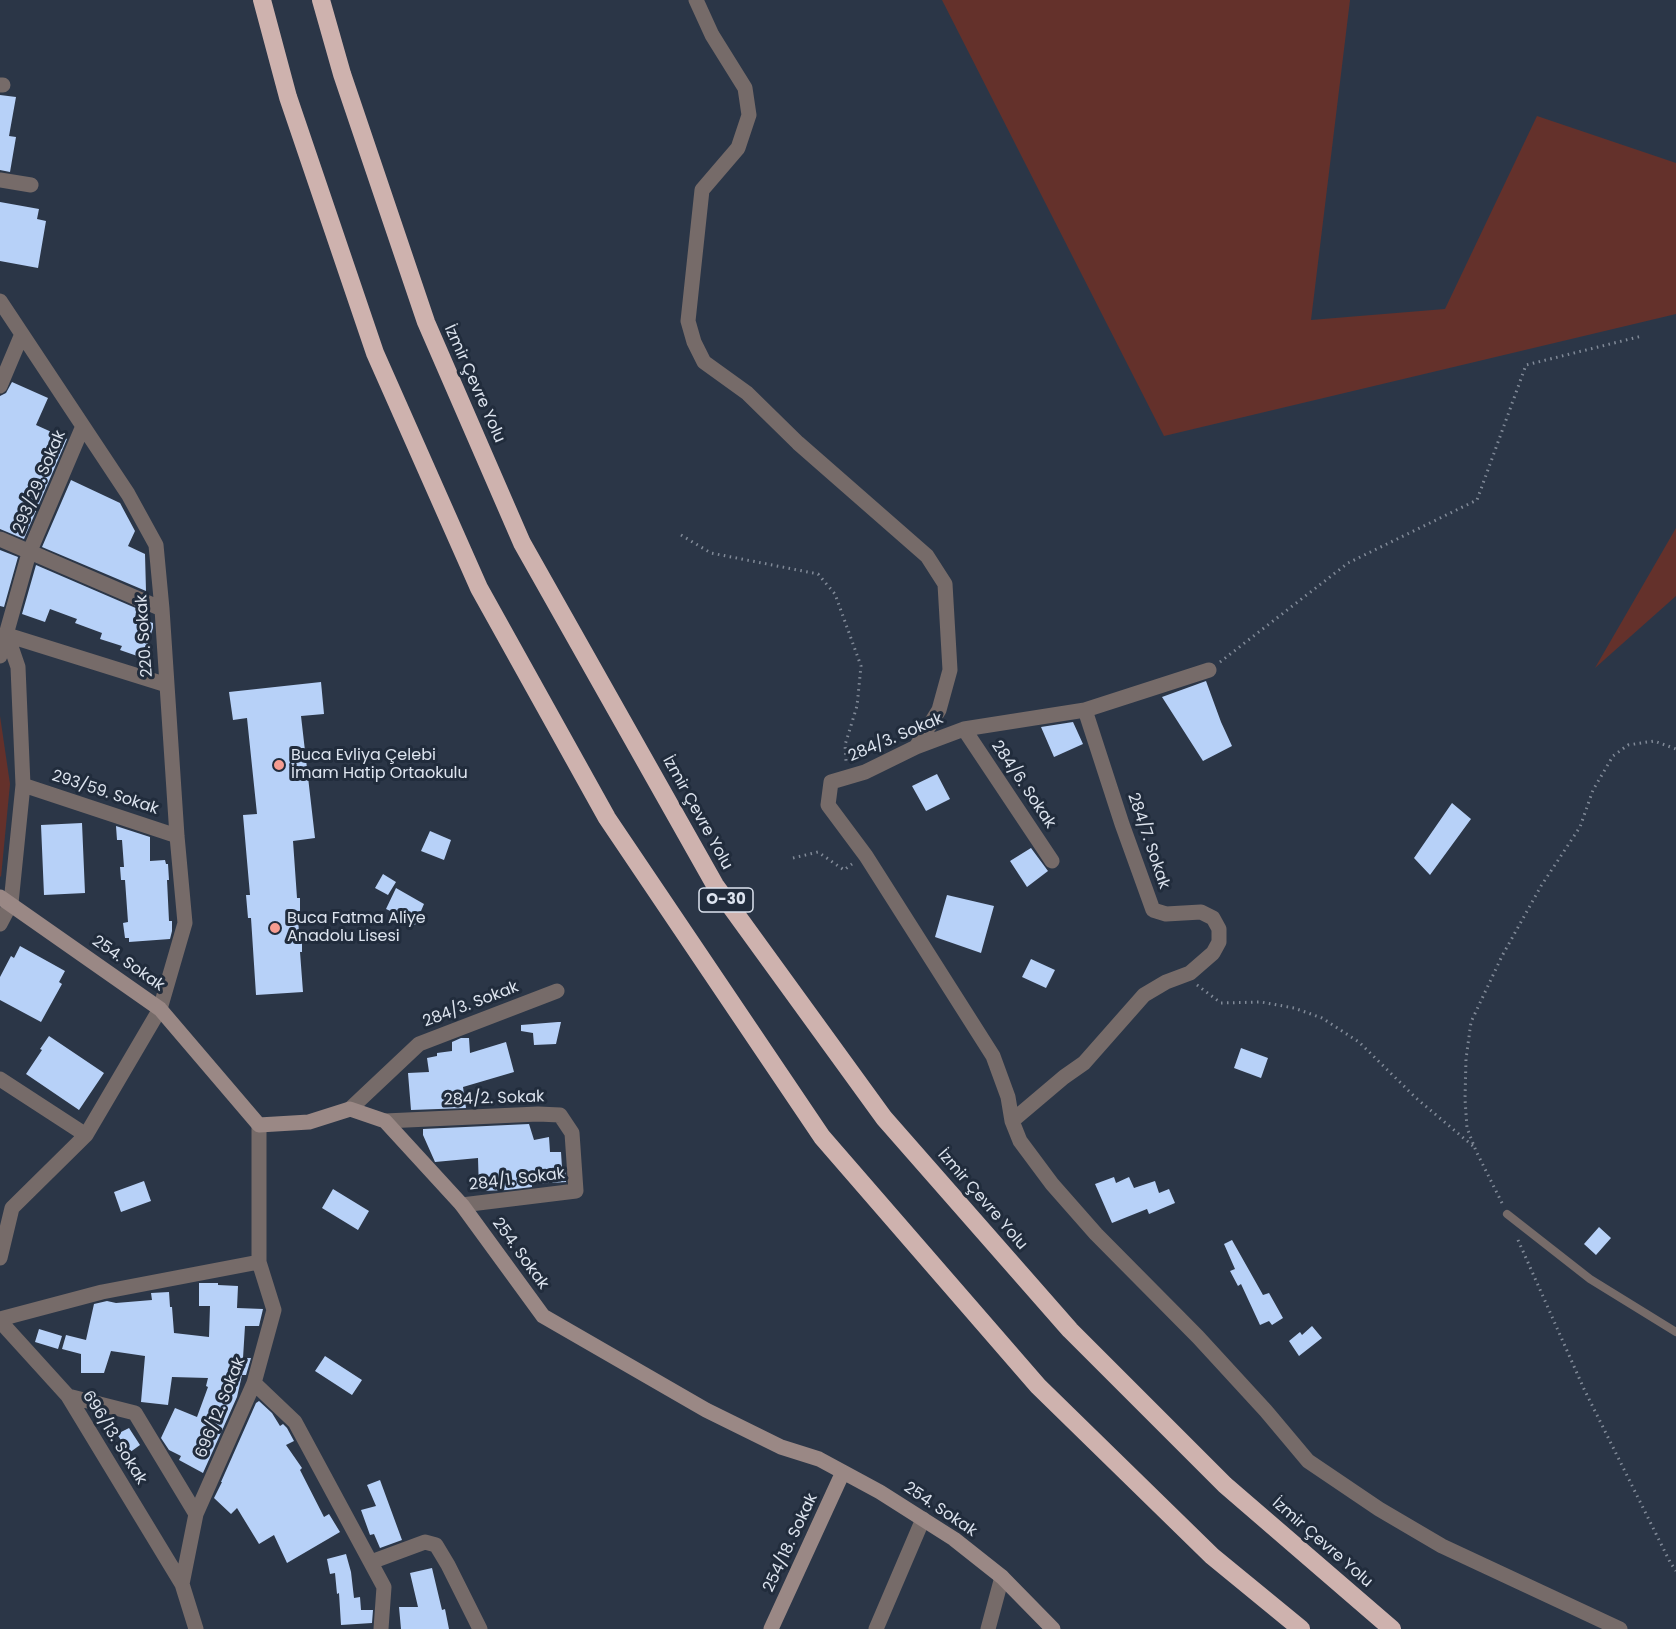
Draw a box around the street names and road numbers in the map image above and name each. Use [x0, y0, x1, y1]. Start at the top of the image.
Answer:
street label: İzmir Çevre Yolu [439, 322, 509, 446]
street label: 293/29. Sokak [10, 428, 70, 536]
street label: 220. Sokak [133, 594, 157, 678]
street label: 284/3. Sokak [846, 709, 946, 767]
street label: 284/6. Sokak [987, 737, 1059, 833]
street label: İzmir Çevre Yolu [658, 753, 736, 873]
street label: 293/59. Sokak [49, 767, 161, 819]
street label: 284/7. Sokak [1123, 790, 1173, 892]
road number: O-30 [699, 888, 753, 912]
street label: 254. Sokak [88, 932, 168, 996]
street label: 284/3. Sokak [420, 978, 522, 1032]
street label: 284/2. Sokak [443, 1088, 545, 1110]
street label: İzmir Çevre Yolu [933, 1146, 1031, 1254]
street label: 284/1. Sokak [468, 1165, 566, 1195]
street label: 254. Sokak [488, 1214, 552, 1294]
street label: 696/12. Sokak [192, 1355, 250, 1461]
street label: 696/13. Sokak [77, 1387, 151, 1489]
street label: 254. Sokak [900, 1479, 980, 1541]
street label: 254/18. Sokak [760, 1491, 822, 1595]
street label: İzmir Çevre Yolu [1268, 1494, 1376, 1592]

